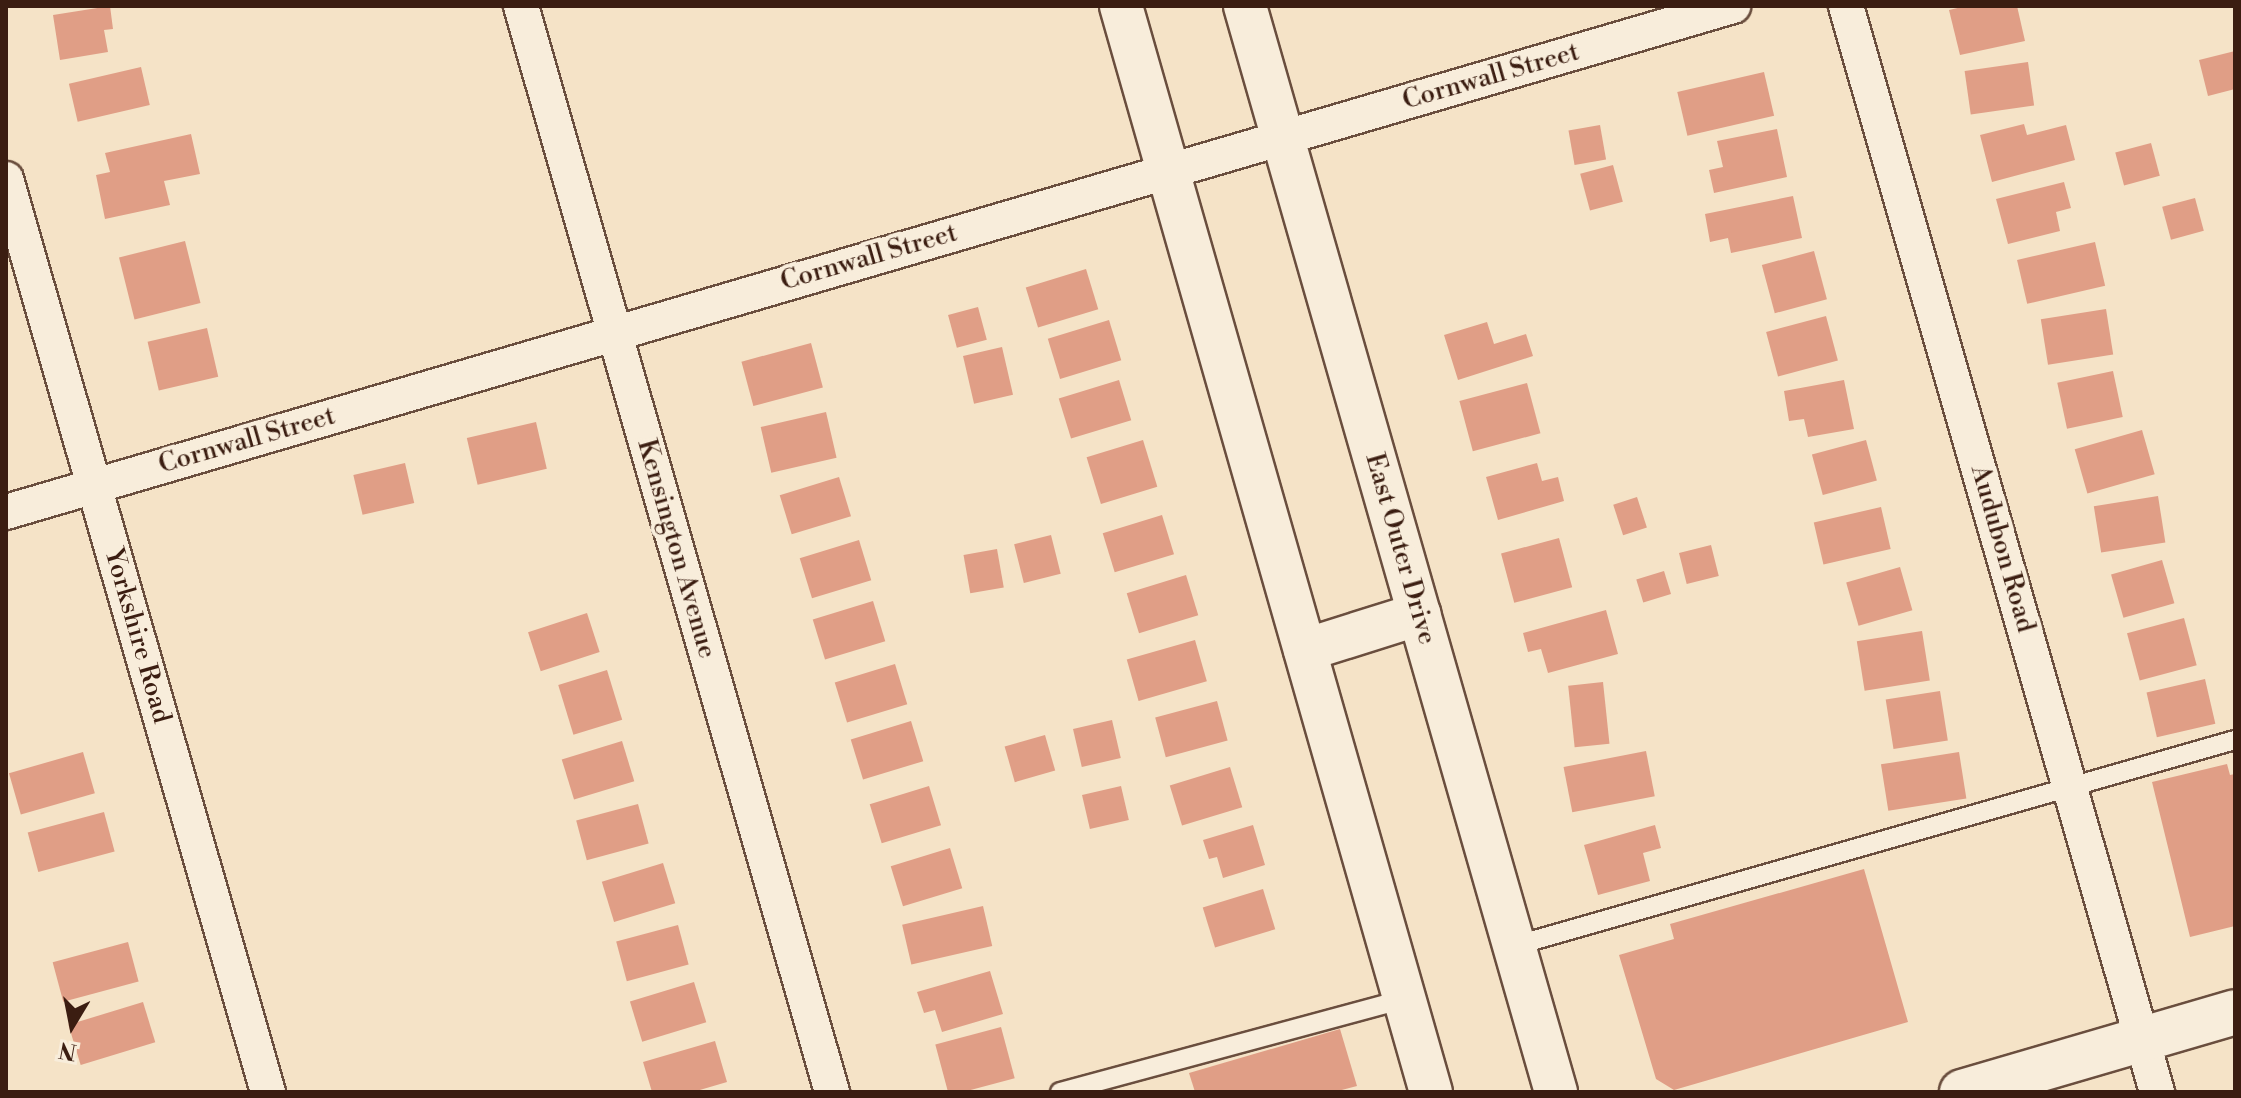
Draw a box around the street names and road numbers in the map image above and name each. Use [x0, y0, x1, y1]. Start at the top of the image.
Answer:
street label: Cornwall Street [1399, 37, 1583, 117]
street label: Cornwall Street [777, 218, 961, 298]
street label: Cornwall Street [155, 401, 339, 481]
street label: Kensington Avenue [630, 436, 722, 662]
street label: East Outer Drive [1358, 450, 1442, 648]
street label: Audubon Road [1963, 462, 2041, 636]
street label: Yorkshire Road [97, 545, 177, 727]

